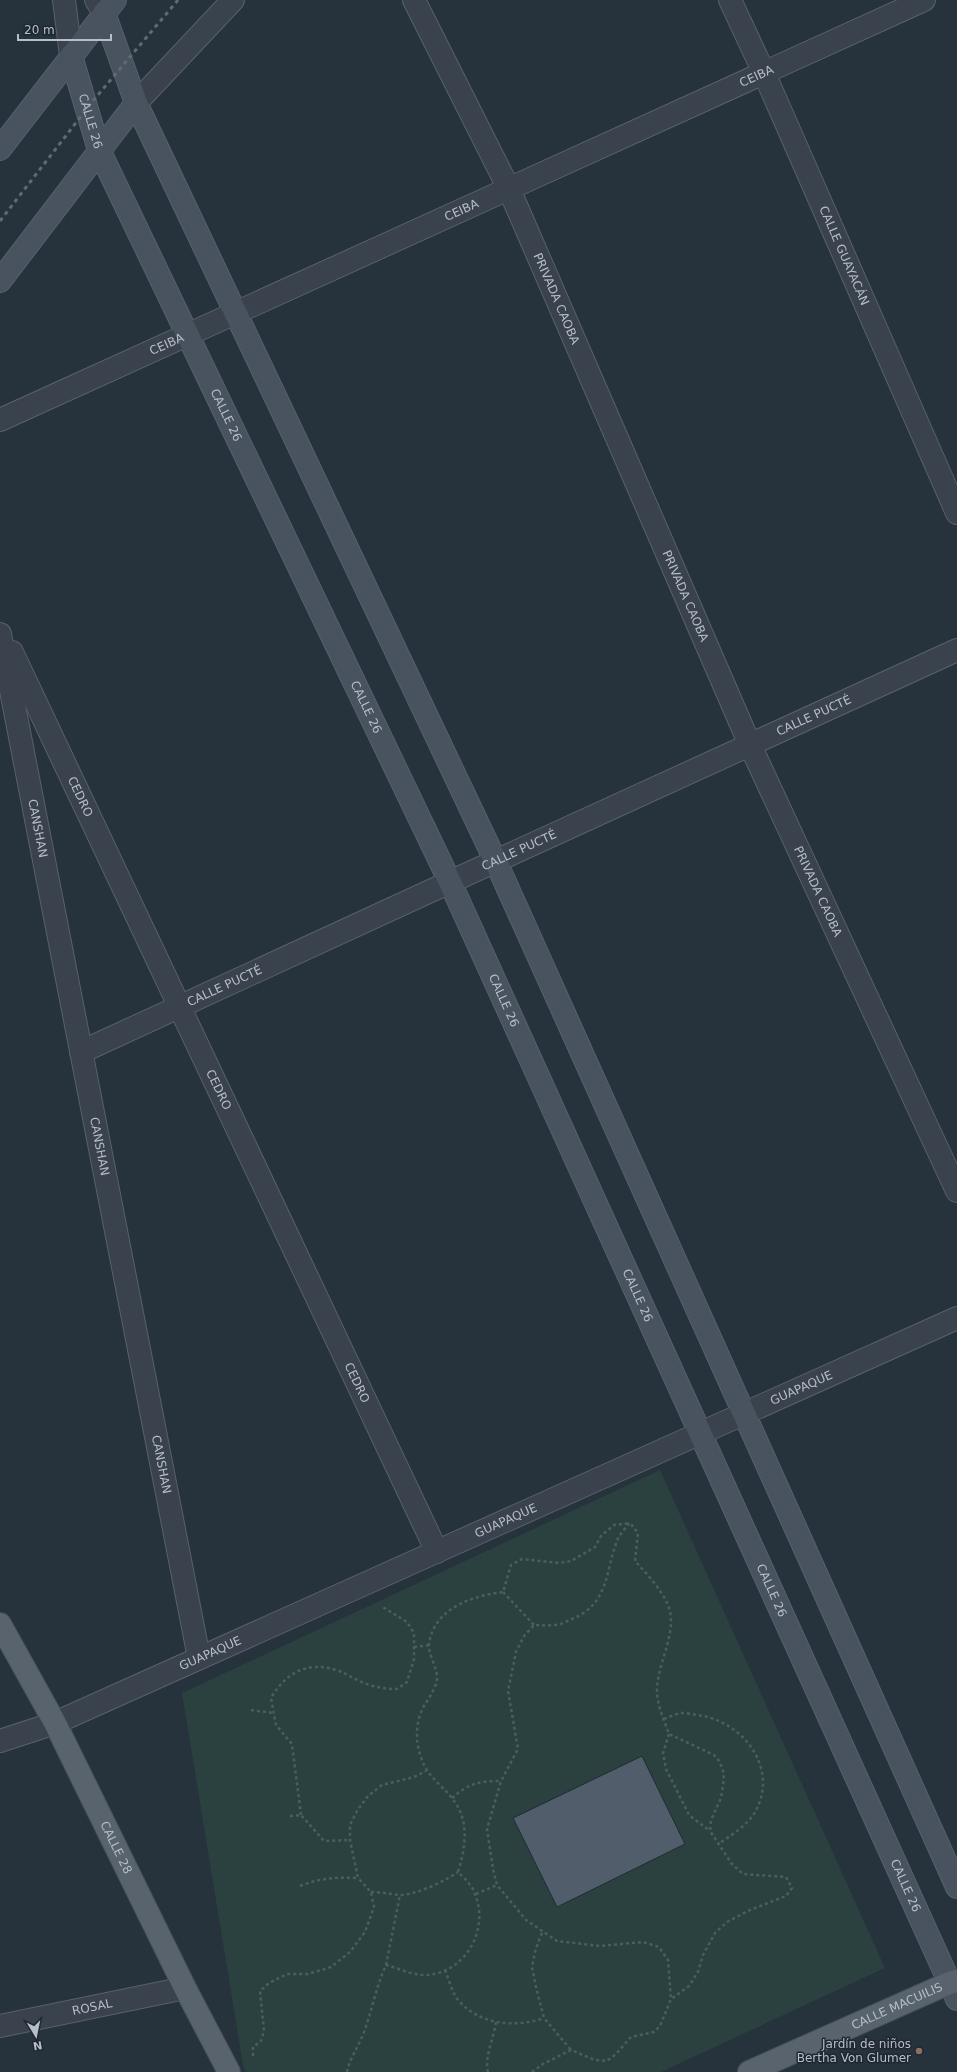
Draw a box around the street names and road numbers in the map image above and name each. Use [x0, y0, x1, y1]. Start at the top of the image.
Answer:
street label: CEIBA [737, 62, 777, 90]
street label: CALLE 26 [76, 92, 105, 150]
street label: CEIBA [442, 196, 482, 224]
street label: CALLE GUAYACÁN [816, 204, 872, 307]
street label: PRIVADA CAOBA [531, 251, 583, 347]
street label: CEIBA [147, 330, 187, 358]
street label: CALLE 26 [208, 386, 245, 444]
street label: PRIVADA CAOBA [659, 548, 712, 644]
street label: CALLE 26 [348, 679, 385, 736]
street label: CALLE PUCTÉ [774, 691, 853, 739]
street label: CEDRO [65, 774, 96, 819]
street label: CANSHAN [25, 798, 50, 859]
street label: CALLE PUCTÉ [479, 826, 559, 874]
street label: PRIVADA CAOBA [791, 844, 845, 940]
street label: CALLE PUCTÉ [185, 962, 264, 1009]
street label: CALLE 26 [486, 972, 522, 1029]
street label: CEDRO [203, 1067, 234, 1112]
street label: CANSHAN [87, 1116, 112, 1177]
street label: CALLE 26 [620, 1267, 656, 1324]
street label: CEDRO [342, 1360, 373, 1405]
street label: GUAPAQUE [768, 1368, 835, 1408]
street label: CANSHAN [149, 1434, 174, 1495]
street label: GUAPAQUE [473, 1501, 539, 1541]
street label: CALLE 26 [754, 1562, 790, 1619]
street label: GUAPAQUE [177, 1633, 243, 1673]
street label: CALLE 28 [97, 1819, 135, 1876]
street label: CALLE 26 [887, 1857, 924, 1914]
street label: CALLE MACUILIS [849, 1980, 945, 2033]
street label: ROSAL [71, 1996, 114, 2018]

